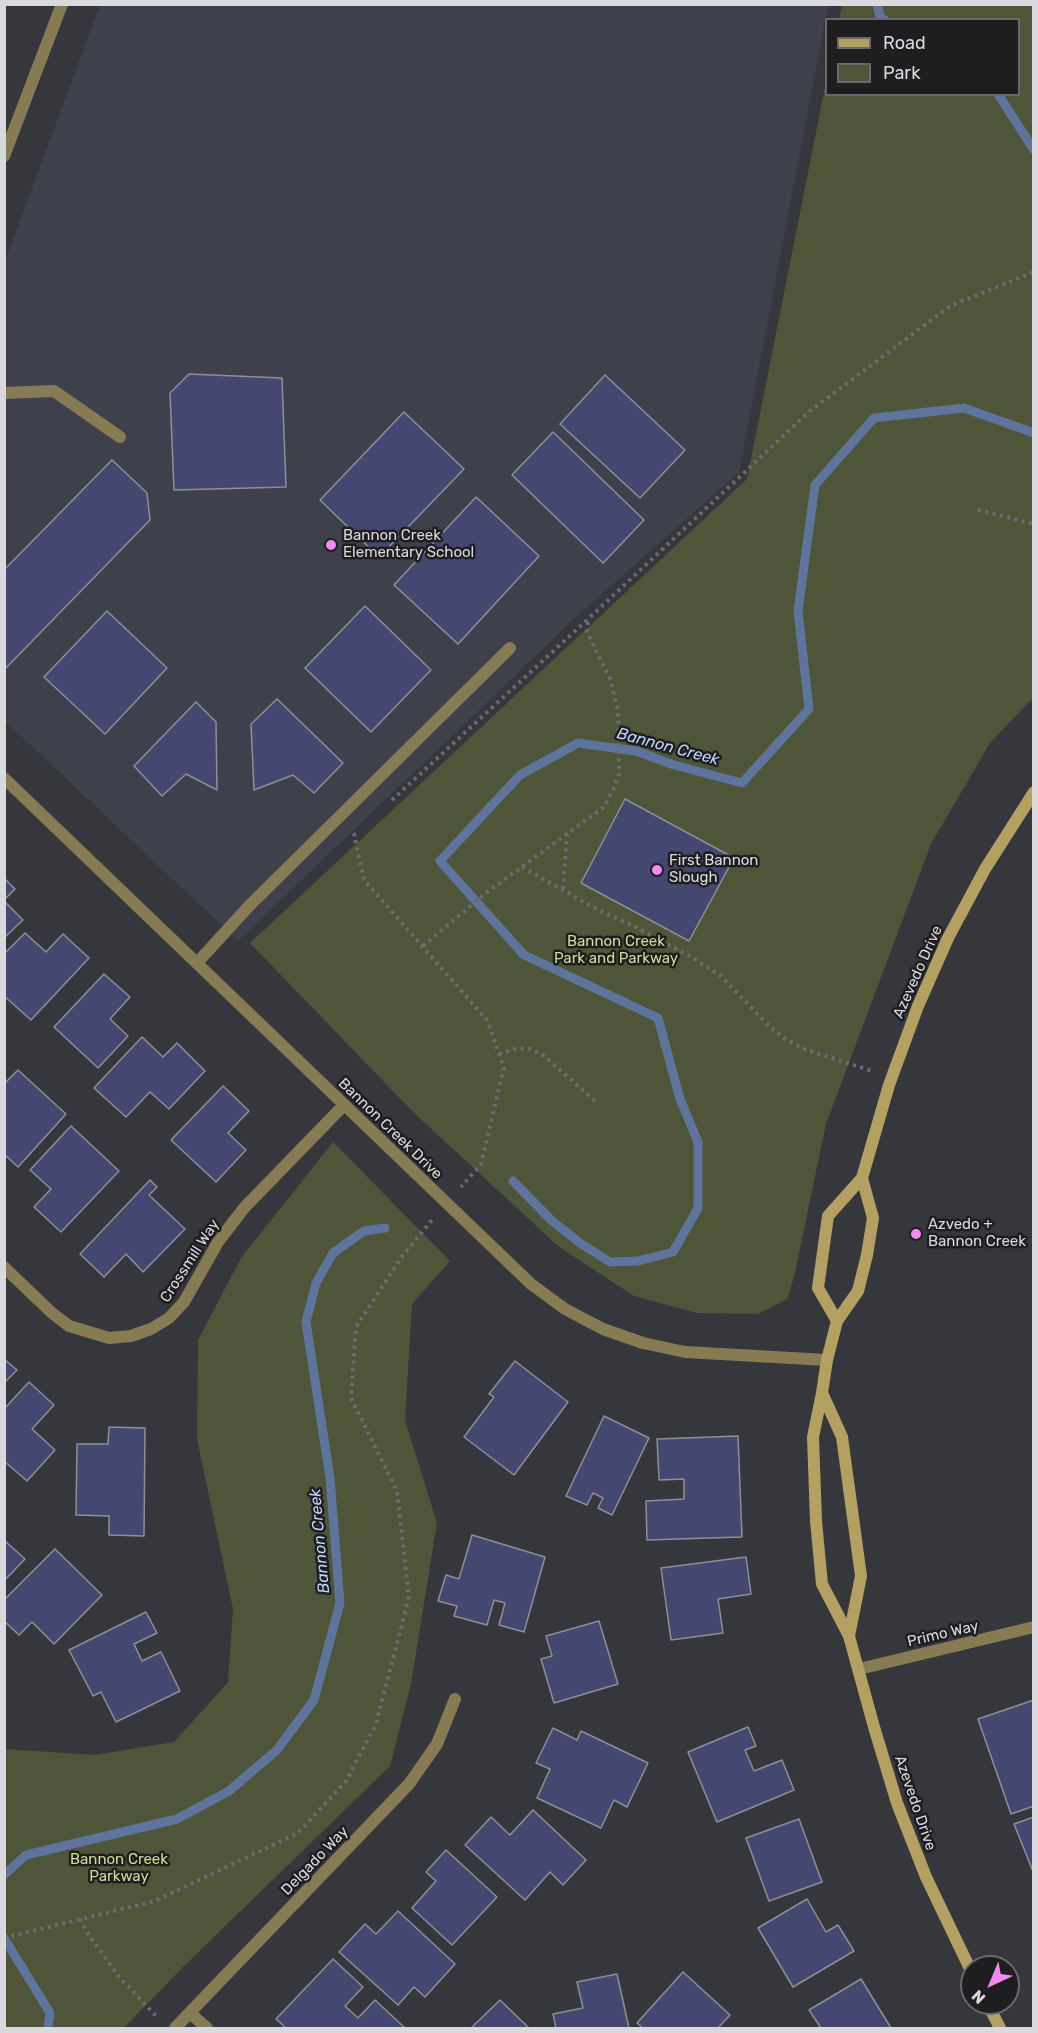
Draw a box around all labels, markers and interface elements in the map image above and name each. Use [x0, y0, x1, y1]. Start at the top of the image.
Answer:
legend [825, 18, 1020, 96]
text: Road [883, 32, 926, 54]
text: Park [883, 62, 920, 84]
place label: Bannon Creek Elementary School [343, 527, 474, 562]
marker: Bannon Creek Elementary School [324, 538, 338, 552]
water label: Bannon Creek [615, 724, 721, 770]
place label: First Bannon Slough [669, 852, 758, 887]
marker: First Bannon Slough [650, 863, 664, 877]
street label: Azevedo Drive [890, 923, 946, 1021]
park label: Bannon Creek Park and Parkway [554, 933, 678, 968]
street label: Bannon Creek Drive [334, 1075, 446, 1183]
street label: Crossmill Way [156, 1216, 224, 1306]
place label: Azvedo + Bannon Creek [928, 1216, 1026, 1251]
marker: Azvedo + Bannon Creek [909, 1227, 923, 1241]
water label: Bannon Creek [306, 1488, 334, 1594]
street label: Primo Way [906, 1617, 980, 1651]
street label: Azevedo Drive [890, 1753, 940, 1853]
street label: Delgado Way [278, 1823, 352, 1899]
park label: Bannon Creek Parkway [70, 1851, 168, 1886]
north arrow [960, 1955, 1020, 2015]
text: N [968, 1986, 989, 2008]

